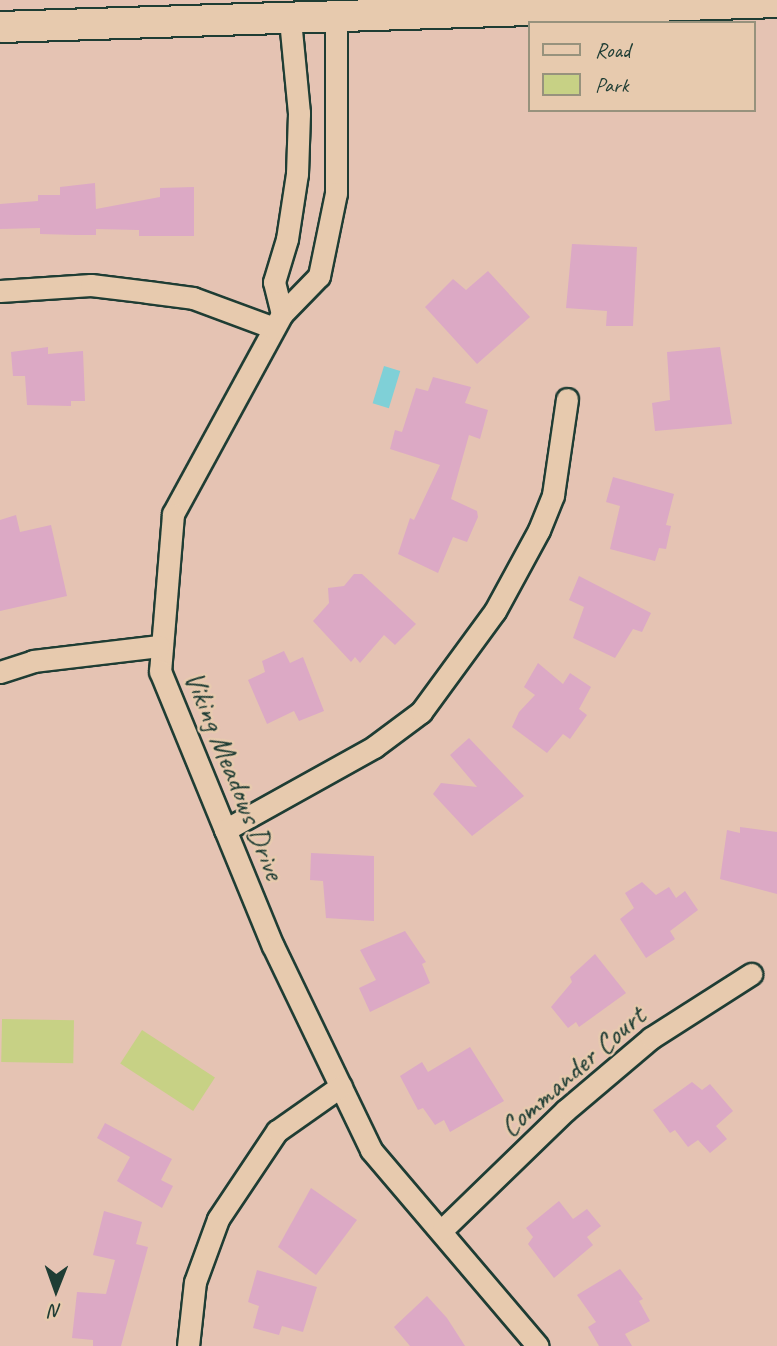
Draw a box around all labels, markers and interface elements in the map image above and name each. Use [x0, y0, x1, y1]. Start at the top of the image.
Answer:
legend [528, 21, 756, 112]
text: Road [595, 37, 630, 63]
text: Park [595, 72, 628, 98]
street label: Viking Meadows Drive [177, 666, 293, 884]
street label: Commander Court [492, 998, 652, 1144]
north arrow [21, 1255, 91, 1325]
text: N [50, 1299, 62, 1323]

